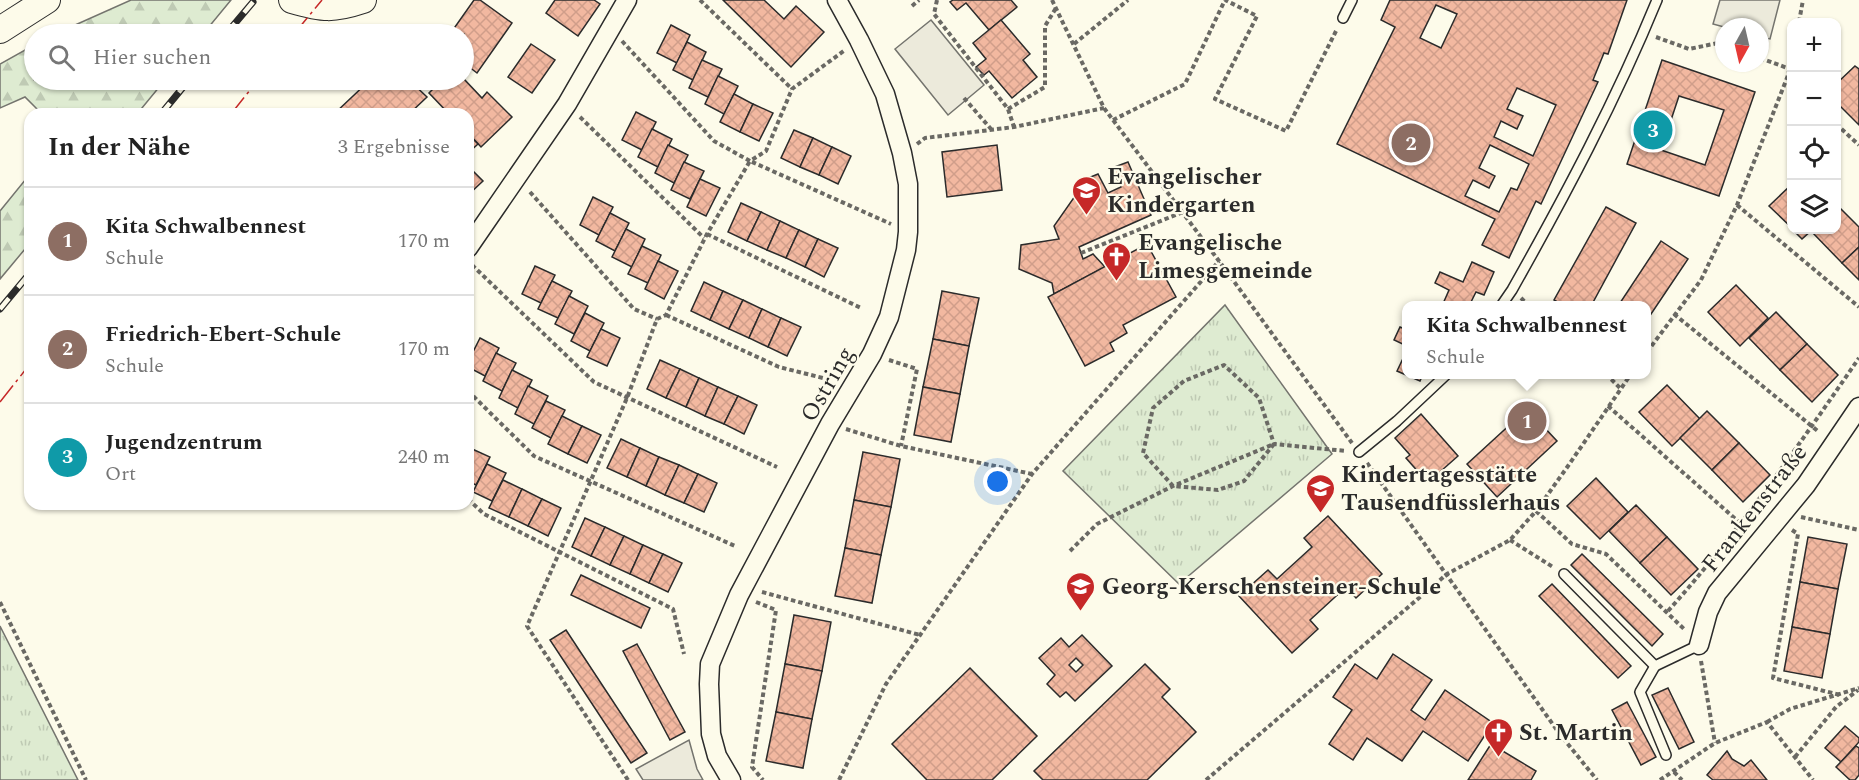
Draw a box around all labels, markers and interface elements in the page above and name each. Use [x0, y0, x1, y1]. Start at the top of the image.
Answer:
north arrow [1715, 18, 1769, 72]
map controls [1787, 18, 1841, 234]
button: + [1787, 18, 1841, 72]
search box [24, 24, 474, 90]
icon: search [45, 41, 78, 74]
text: Hier suchen [93, 41, 211, 74]
button: − [1787, 72, 1841, 126]
pin: 3 [1634, 108, 1672, 152]
pin: 2 [1392, 120, 1430, 166]
button: locate [1787, 126, 1841, 180]
text: In der Nähe [48, 127, 190, 167]
text: 3 Ergebnisse [338, 132, 450, 162]
place label: Evangelischer Kindergarten [1107, 159, 1262, 223]
school or university icon: Evangelischer Kindergarten [1070, 174, 1102, 216]
button: layers [1787, 180, 1841, 234]
text: Kita Schwalbennest [105, 210, 306, 243]
place label: Evangelische Limesgemeinde [1138, 225, 1313, 289]
text: 1 [62, 226, 73, 256]
text: 170 m [398, 226, 450, 256]
church icon: Evangelische Limesgemeinde [1101, 240, 1133, 282]
text: Schule [105, 243, 164, 273]
popup [1402, 301, 1651, 379]
text: Kita Schwalbennest [1426, 309, 1627, 342]
text: Friedrich-Ebert-Schule [105, 318, 341, 351]
text: 2 [62, 334, 73, 364]
text: 170 m [398, 334, 450, 364]
street label: Ostring [792, 340, 864, 429]
text: Schule [1426, 342, 1485, 372]
text: Schule [105, 351, 164, 381]
pin: 1 [1508, 398, 1546, 444]
text: Jugendzentrum [105, 426, 263, 459]
street label: Frankenstraße [1693, 437, 1817, 581]
text: 3 [62, 442, 73, 472]
text: 240 m [398, 442, 450, 472]
place label: Kindertagesstätte Tausendfüsslerhaus [1341, 457, 1560, 521]
text: Ort [105, 459, 136, 489]
your location [983, 467, 1012, 496]
school or university icon: Kindertagesstätte Tausendfüsslerhaus [1304, 472, 1336, 514]
place label: Georg-Kerschensteiner-Schule [1102, 569, 1441, 605]
school or university icon: Georg-Kerschensteiner-Schule [1065, 570, 1097, 612]
place label: St. Martin [1519, 715, 1633, 751]
church icon: St. Martin [1482, 716, 1514, 758]

